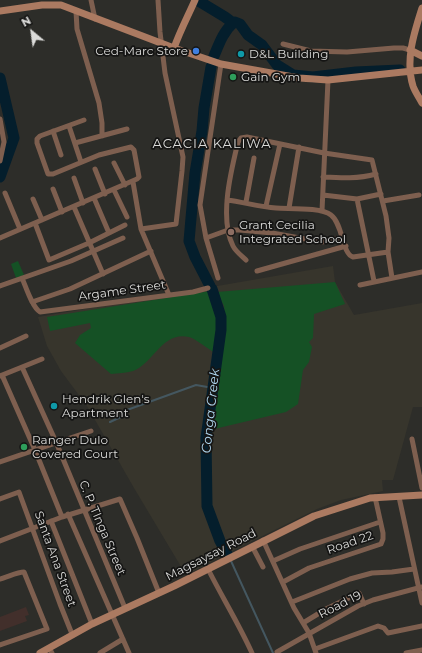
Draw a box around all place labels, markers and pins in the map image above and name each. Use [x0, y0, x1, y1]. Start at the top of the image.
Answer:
place label: Ced-Marc Store [95, 44, 188, 58]
marker: Ced-Marc Store [191, 46, 201, 56]
place label: D&L Building [249, 47, 328, 61]
marker: D&L Building [236, 49, 246, 59]
place label: Gain Gym [241, 70, 300, 84]
marker: Gain Gym [228, 72, 238, 82]
place label: Grant Cecilia Integrated School [239, 218, 346, 246]
marker: Grant Cecilia Integrated School [226, 227, 236, 237]
place label: Hendrik Glen's Apartment [62, 392, 150, 420]
marker: Hendrik Glen's Apartment [49, 401, 59, 411]
place label: Ranger Dulo Covered Court [32, 433, 118, 461]
marker: Ranger Dulo Covered Court [19, 442, 29, 452]

